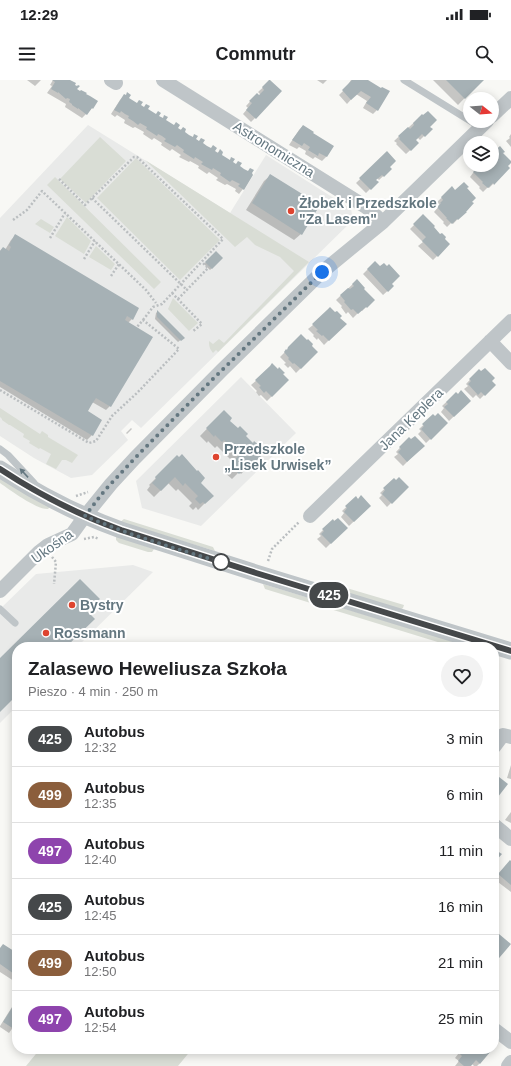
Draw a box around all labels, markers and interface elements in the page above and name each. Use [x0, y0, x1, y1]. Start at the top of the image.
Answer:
text: 12:29 [20, 6, 58, 23]
icon: menu [16, 43, 38, 65]
icon: search [473, 43, 495, 65]
text: Commutr [216, 44, 296, 64]
north arrow [463, 92, 499, 128]
map controls [463, 92, 499, 172]
street label: Astronomiczna [230, 118, 318, 180]
button: layers [463, 136, 499, 172]
place label: Żłobek i Przedszkole "Za Lasem" [299, 195, 437, 227]
marker: Żłobek i Przedszkole "Za Lasem" [286, 206, 296, 216]
your location [312, 262, 332, 282]
street label: Jana Keplera [376, 384, 446, 453]
place label: Przedszkole „Lisek Urwisek” [224, 441, 331, 473]
marker: Przedszkole „Lisek Urwisek” [211, 452, 221, 462]
one-way arrow [20, 467, 29, 478]
street label: Ukośna [28, 525, 76, 566]
unlabelled marker [212, 553, 230, 571]
line badge: 425 [306, 582, 352, 608]
text: 425 [317, 587, 341, 603]
place label: Bystry [80, 597, 124, 613]
marker: Bystry [67, 600, 77, 610]
place label: Rossmann [54, 625, 126, 641]
marker: Rossmann [41, 628, 51, 638]
button: heart [441, 655, 483, 697]
text: Zalasewo Heweliusza Szkoła [28, 658, 287, 679]
text: Pieszo · 4 min · 250 m [28, 684, 158, 699]
text: Autobus [84, 723, 145, 740]
text: 3 min [446, 730, 483, 747]
text: 425 [38, 731, 62, 747]
text: 12:32 [84, 740, 117, 755]
text: Autobus [84, 779, 145, 796]
text: 6 min [446, 786, 483, 803]
text: 499 [38, 787, 62, 803]
text: 12:35 [84, 796, 117, 811]
text: Autobus [84, 835, 145, 852]
text: 11 min [439, 842, 483, 859]
text: 497 [38, 843, 62, 859]
text: 12:40 [84, 852, 117, 867]
text: Autobus [84, 891, 145, 908]
text: 16 min [438, 898, 483, 915]
text: 425 [38, 899, 62, 915]
text: 12:45 [84, 908, 117, 923]
text: Autobus [84, 947, 145, 964]
text: 21 min [438, 954, 483, 971]
text: 499 [38, 955, 62, 971]
text: 12:50 [84, 964, 117, 979]
text: Autobus [84, 1003, 145, 1020]
text: 25 min [438, 1010, 483, 1027]
text: 497 [38, 1011, 62, 1027]
text: 12:54 [84, 1020, 117, 1035]

